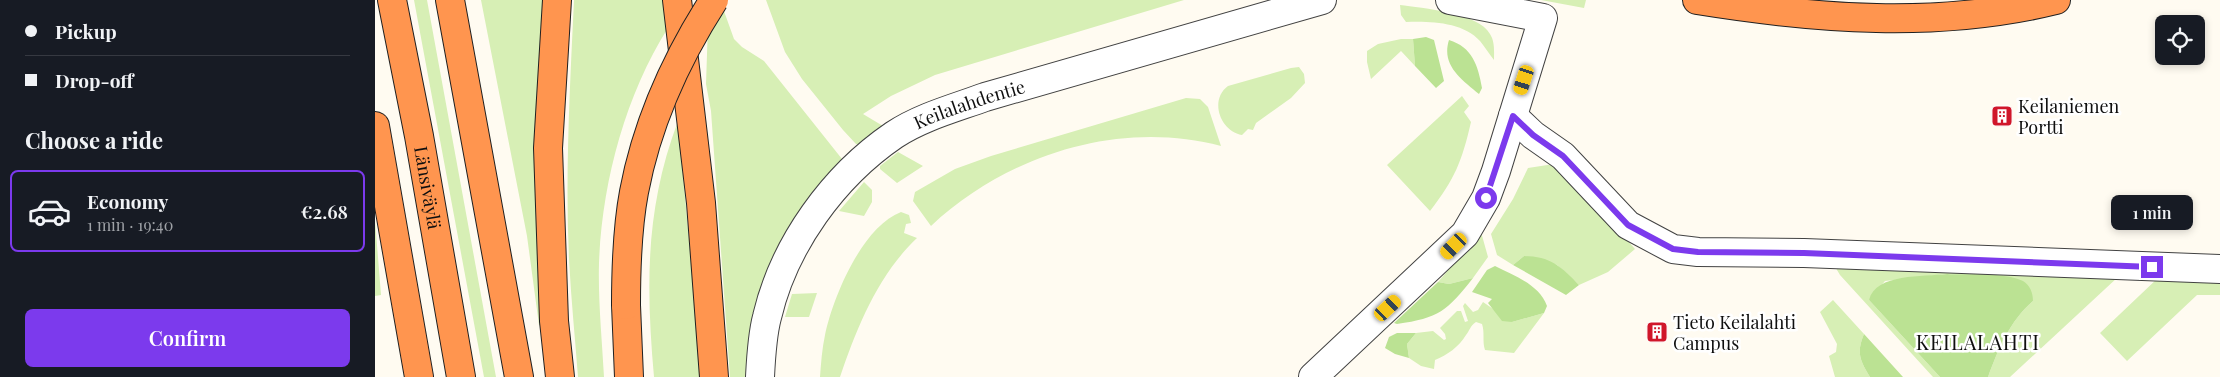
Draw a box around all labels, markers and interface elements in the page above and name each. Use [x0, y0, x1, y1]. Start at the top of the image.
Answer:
map controls [2155, 15, 2205, 65]
button: locate [2155, 15, 2205, 65]
text: Pickup [55, 18, 117, 44]
car [1512, 63, 1535, 97]
text: Drop-off [55, 67, 133, 93]
street label: Keilalahdentie [910, 74, 1028, 134]
place label: Keilaniemen Portti [2018, 94, 2120, 139]
building icon: Keilaniemen Portti [1990, 104, 2014, 128]
text: Choose a ride [25, 125, 163, 155]
street label: Länsiväylä [409, 144, 447, 231]
route start [1475, 187, 1497, 209]
text: Economy [87, 188, 168, 214]
icon: car [27, 189, 72, 234]
callout: 1 min [2111, 194, 2193, 230]
text: €2.68 [301, 198, 348, 224]
text: 1 min [2133, 202, 2171, 223]
text: 1 min · 19:40 [87, 214, 173, 235]
car [1438, 230, 1469, 262]
route end [2141, 256, 2163, 278]
car [1371, 292, 1404, 324]
button: Confirm [25, 309, 350, 367]
place label: Tieto Keilalahti Campus [1673, 310, 1796, 355]
building icon: Tieto Keilalahti Campus [1645, 320, 1669, 344]
district label: KEILALAHTI [1916, 328, 2040, 355]

